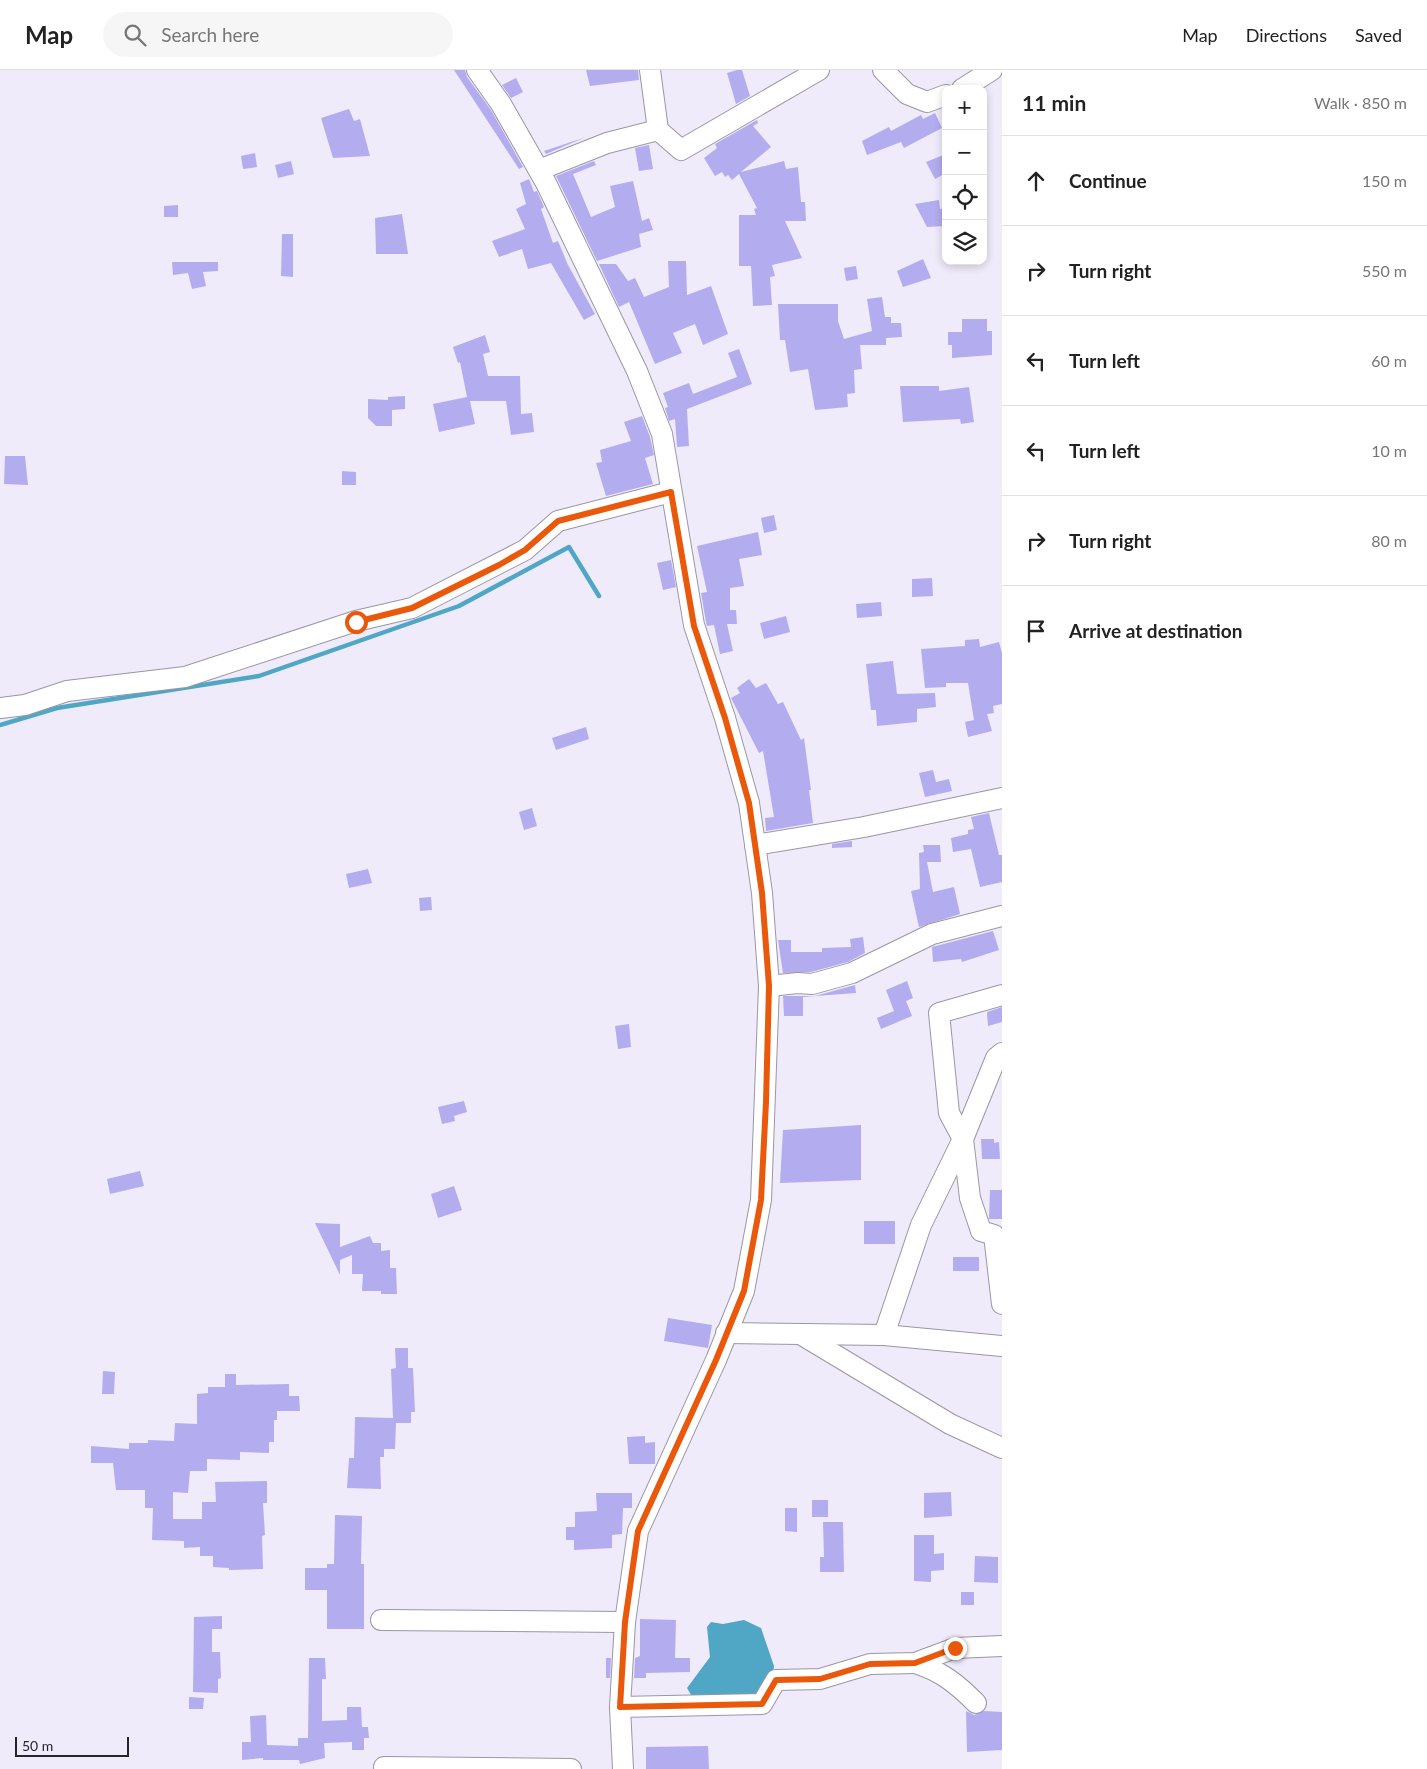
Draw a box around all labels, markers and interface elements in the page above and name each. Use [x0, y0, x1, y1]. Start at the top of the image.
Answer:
search box [103, 12, 453, 57]
text: Map [25, 20, 73, 49]
icon: search [121, 21, 149, 49]
text: Search here [161, 23, 259, 46]
text: Map [1182, 24, 1218, 46]
text: Directions [1246, 24, 1327, 46]
text: Saved [1355, 24, 1402, 46]
map controls [942, 85, 987, 265]
button: + [942, 85, 987, 130]
text: 11 min [1022, 90, 1086, 115]
text: Walk · 850 m [1314, 93, 1407, 112]
button: − [942, 130, 987, 175]
icon: ahead [1022, 167, 1050, 195]
text: Continue [1069, 169, 1147, 192]
text: 150 m [1362, 171, 1407, 190]
button: locate [942, 175, 987, 220]
button: layers [942, 220, 987, 265]
icon: right [1022, 257, 1050, 285]
text: Turn right [1069, 259, 1151, 282]
text: 550 m [1362, 261, 1407, 280]
icon: left [1022, 347, 1050, 375]
text: Turn left [1069, 349, 1140, 372]
text: 60 m [1371, 351, 1407, 370]
icon: left [1022, 437, 1050, 465]
text: Turn left [1069, 439, 1140, 462]
text: 10 m [1371, 441, 1407, 460]
icon: right [1022, 527, 1050, 555]
text: Turn right [1069, 529, 1151, 552]
text: 80 m [1371, 531, 1407, 550]
route start [345, 611, 368, 634]
icon: arrive [1022, 617, 1050, 645]
text: Arrive at destination [1069, 619, 1242, 642]
route end [944, 1637, 967, 1660]
scale bar [15, 1734, 129, 1757]
text: 50 m [22, 1737, 53, 1754]

